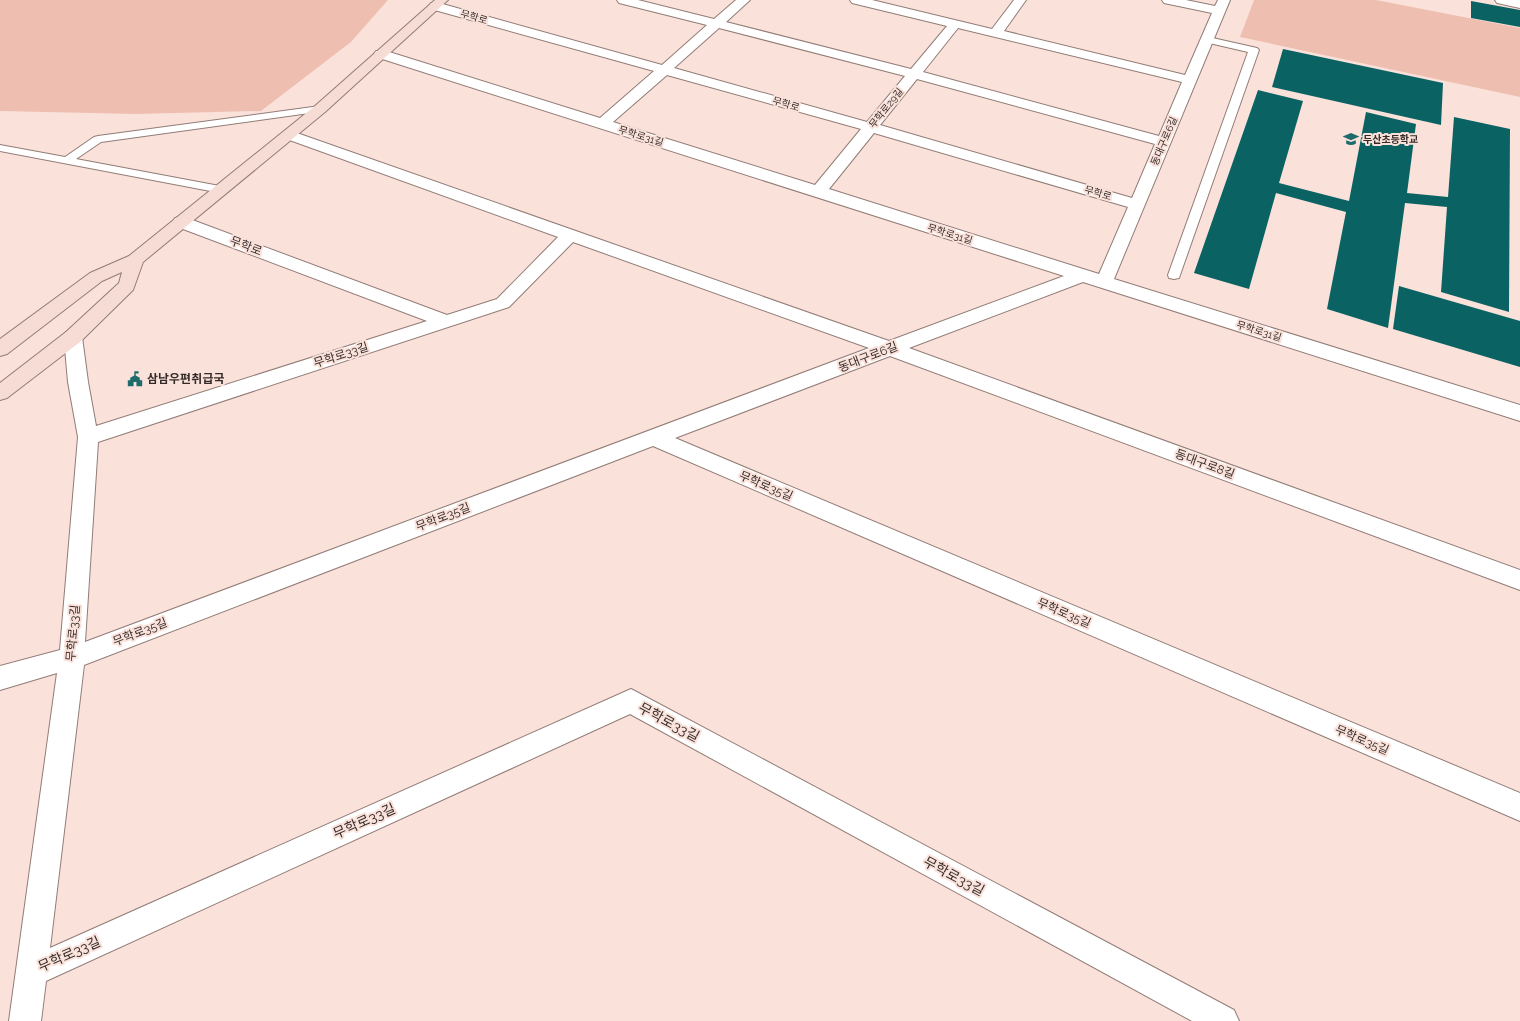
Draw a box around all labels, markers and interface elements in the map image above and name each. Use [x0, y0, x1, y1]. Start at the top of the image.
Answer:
street label: 무학로 [459, 8, 489, 26]
street label: 무학로29길 [867, 86, 905, 130]
street label: 무학로 [771, 95, 801, 113]
street label: 동대구로6길 [1149, 115, 1179, 167]
street label: 무학로31길 [617, 124, 665, 148]
school or university icon: 두산초등학교 [1342, 130, 1360, 148]
place label: 두산초등학교 [1363, 133, 1418, 145]
street label: 무학로 [1083, 184, 1113, 202]
street label: 무학로31길 [926, 222, 974, 246]
street label: 무학로 [228, 234, 264, 258]
street label: 무학로31길 [1235, 319, 1283, 343]
street label: 동대구로6길 [836, 339, 900, 375]
street label: 무학로33길 [312, 340, 370, 370]
public building icon: 삼남우편취급국 [126, 370, 144, 388]
place label: 삼남우편취급국 [147, 372, 224, 386]
street label: 동대구로8길 [1173, 447, 1237, 481]
street label: 무학로35길 [737, 468, 795, 504]
street label: 무학로35길 [414, 500, 472, 534]
street label: 무학로35길 [1035, 595, 1093, 631]
street label: 무학로33길 [64, 604, 82, 662]
street label: 무학로35길 [111, 615, 169, 649]
street label: 무학로33길 [636, 699, 702, 745]
street label: 무학로35길 [1333, 722, 1391, 758]
street label: 무학로33길 [330, 800, 398, 842]
street label: 무학로33길 [921, 853, 987, 899]
street label: 무학로33길 [35, 933, 103, 975]

